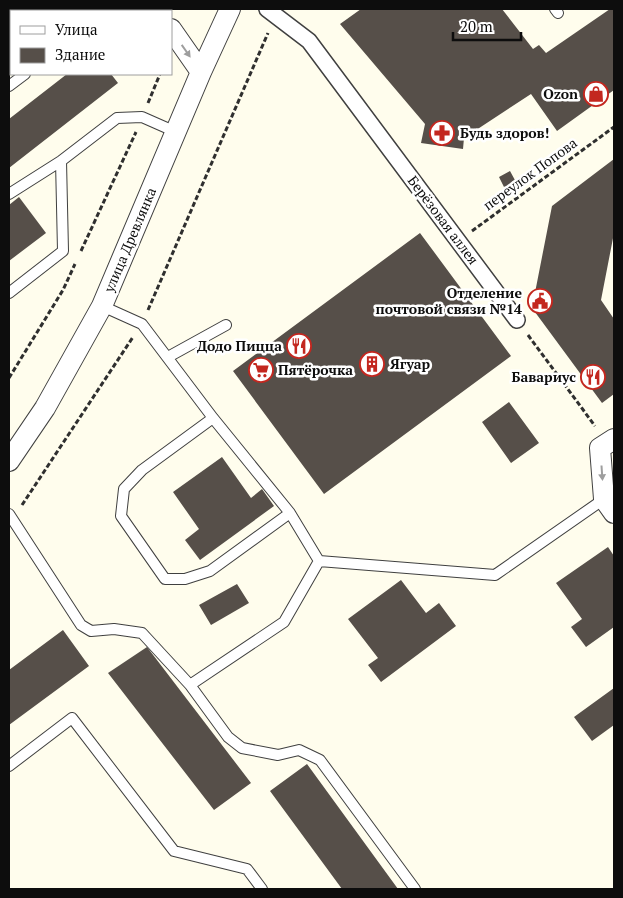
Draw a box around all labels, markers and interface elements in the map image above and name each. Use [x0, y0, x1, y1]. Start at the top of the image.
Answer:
legend [10, 10, 172, 75]
scale bar [453, 10, 520, 42]
text: 20 m [460, 16, 493, 36]
text: Улица [55, 19, 98, 39]
text: Здание [55, 44, 105, 64]
one-way arrow [181, 44, 191, 58]
shop icon: Ozon [583, 81, 609, 107]
place label: Ozon [543, 84, 578, 103]
pharmacy icon: Будь здоров! [429, 120, 455, 146]
place label: Будь здоров! [460, 123, 549, 142]
street label: переулок Попова [479, 133, 581, 214]
street label: Берёзовая аллея [404, 171, 483, 268]
street label: улица Древлянка [98, 184, 160, 296]
place label: Отделение почтовой связи №14 [376, 283, 522, 318]
public building icon: Отделение почтовой связи №14 [527, 288, 553, 314]
restaurant icon: Додо Пицца [286, 333, 312, 359]
place label: Додо Пицца [197, 336, 282, 355]
building icon: Ягуар [359, 351, 385, 377]
place label: Ягуар [390, 354, 431, 373]
supermarket icon: Пятёрочка [248, 357, 274, 383]
place label: Пятёрочка [278, 360, 353, 379]
restaurant icon: Бавариус [580, 364, 606, 390]
place label: Бавариус [512, 367, 576, 386]
one-way arrow [598, 465, 606, 481]

